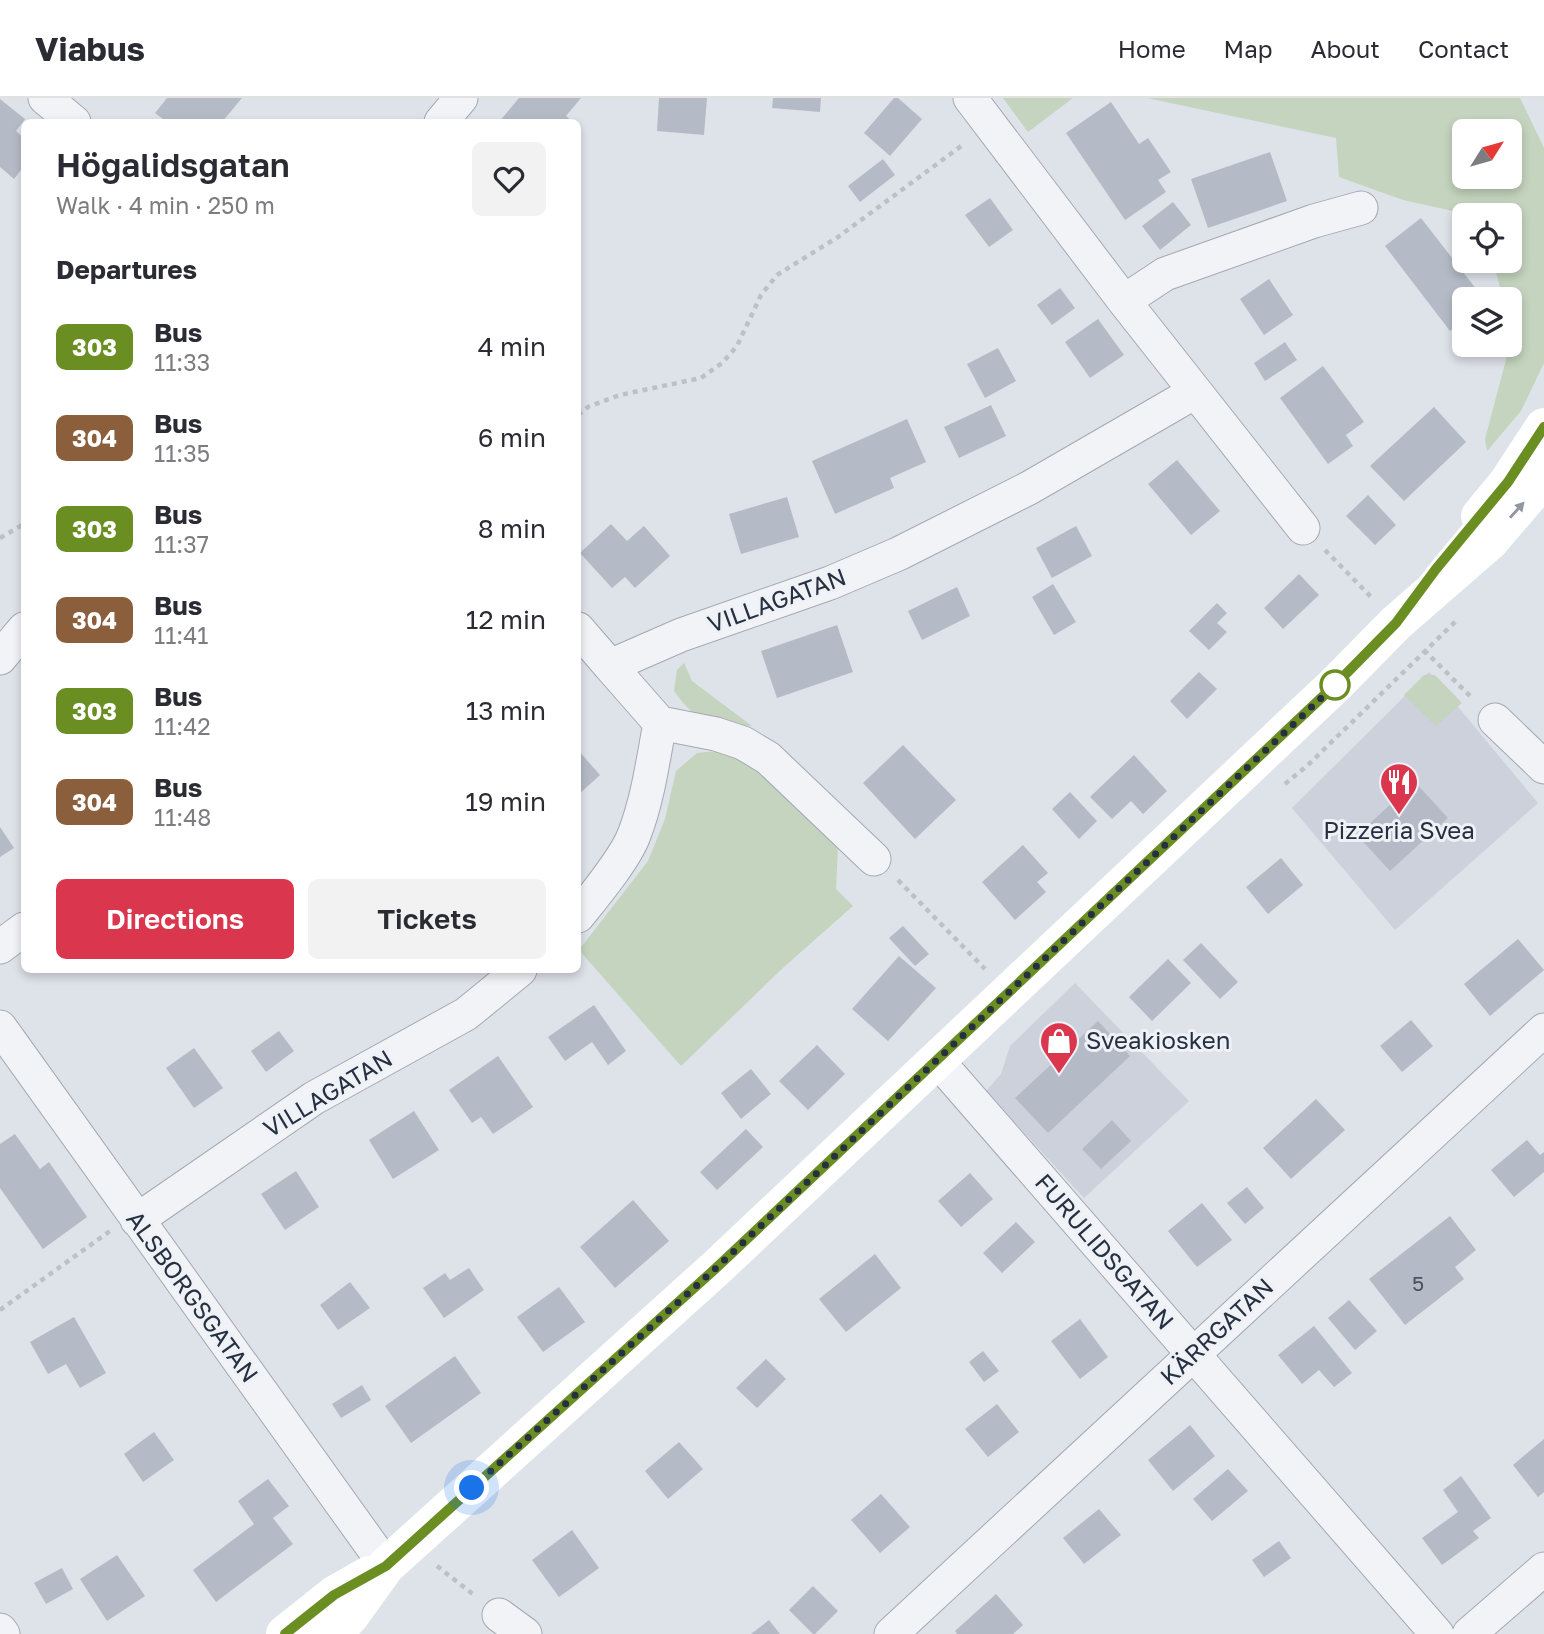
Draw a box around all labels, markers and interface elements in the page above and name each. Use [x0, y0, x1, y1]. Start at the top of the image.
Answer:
text: Viabus [35, 29, 145, 68]
text: Home [1118, 34, 1186, 63]
text: Map [1224, 34, 1273, 63]
text: About [1311, 34, 1380, 63]
text: Contact [1418, 34, 1509, 63]
north arrow [1452, 119, 1522, 189]
map controls [1452, 119, 1522, 357]
button: heart [472, 142, 546, 216]
text: Högalidsgatan [56, 145, 290, 184]
text: Walk · 4 min · 250 m [56, 191, 275, 219]
button: locate [1452, 203, 1522, 273]
text: Departures [56, 254, 197, 285]
button: layers [1452, 287, 1522, 357]
text: Bus [154, 317, 202, 348]
text: 4 min [478, 331, 546, 362]
text: 303 [72, 332, 117, 361]
text: 11:33 [154, 348, 210, 376]
text: Bus [154, 408, 202, 439]
text: 6 min [478, 422, 546, 453]
text: 304 [72, 423, 117, 452]
text: 11:35 [154, 439, 210, 467]
text: Bus [154, 499, 202, 530]
one-way arrow [1509, 502, 1525, 519]
text: 8 min [478, 513, 546, 544]
text: 303 [72, 514, 117, 543]
text: 11:37 [154, 530, 209, 558]
street label: VILLAGATAN [703, 561, 850, 638]
text: Bus [154, 590, 202, 621]
text: 12 min [466, 604, 546, 635]
text: 304 [72, 605, 117, 634]
text: 11:41 [154, 621, 208, 649]
unlabelled marker [1320, 670, 1350, 700]
text: Bus [154, 681, 202, 712]
text: 13 min [466, 695, 546, 726]
text: 303 [72, 696, 117, 725]
text: 11:42 [154, 712, 211, 740]
restaurant icon: Pizzeria Svea [1378, 761, 1420, 816]
text: Bus [154, 772, 202, 803]
text: 19 min [465, 786, 546, 817]
text: 304 [72, 787, 117, 816]
text: 11:48 [154, 803, 211, 831]
place label: Pizzeria Svea [1323, 815, 1475, 844]
button: Directions [56, 879, 294, 959]
button: Tickets [308, 879, 546, 959]
shop icon: Sveakiosken [1038, 1020, 1080, 1075]
place label: Sveakiosken [1086, 1025, 1230, 1054]
street label: VILLAGATAN [258, 1043, 397, 1143]
street label: FURULIDSGATAN [1030, 1167, 1181, 1335]
street label: ALSBORGSGATAN [121, 1205, 265, 1388]
house number: 5 [1412, 1270, 1424, 1296]
street label: KÄRRGATAN [1154, 1271, 1278, 1390]
your location [454, 1470, 489, 1505]

